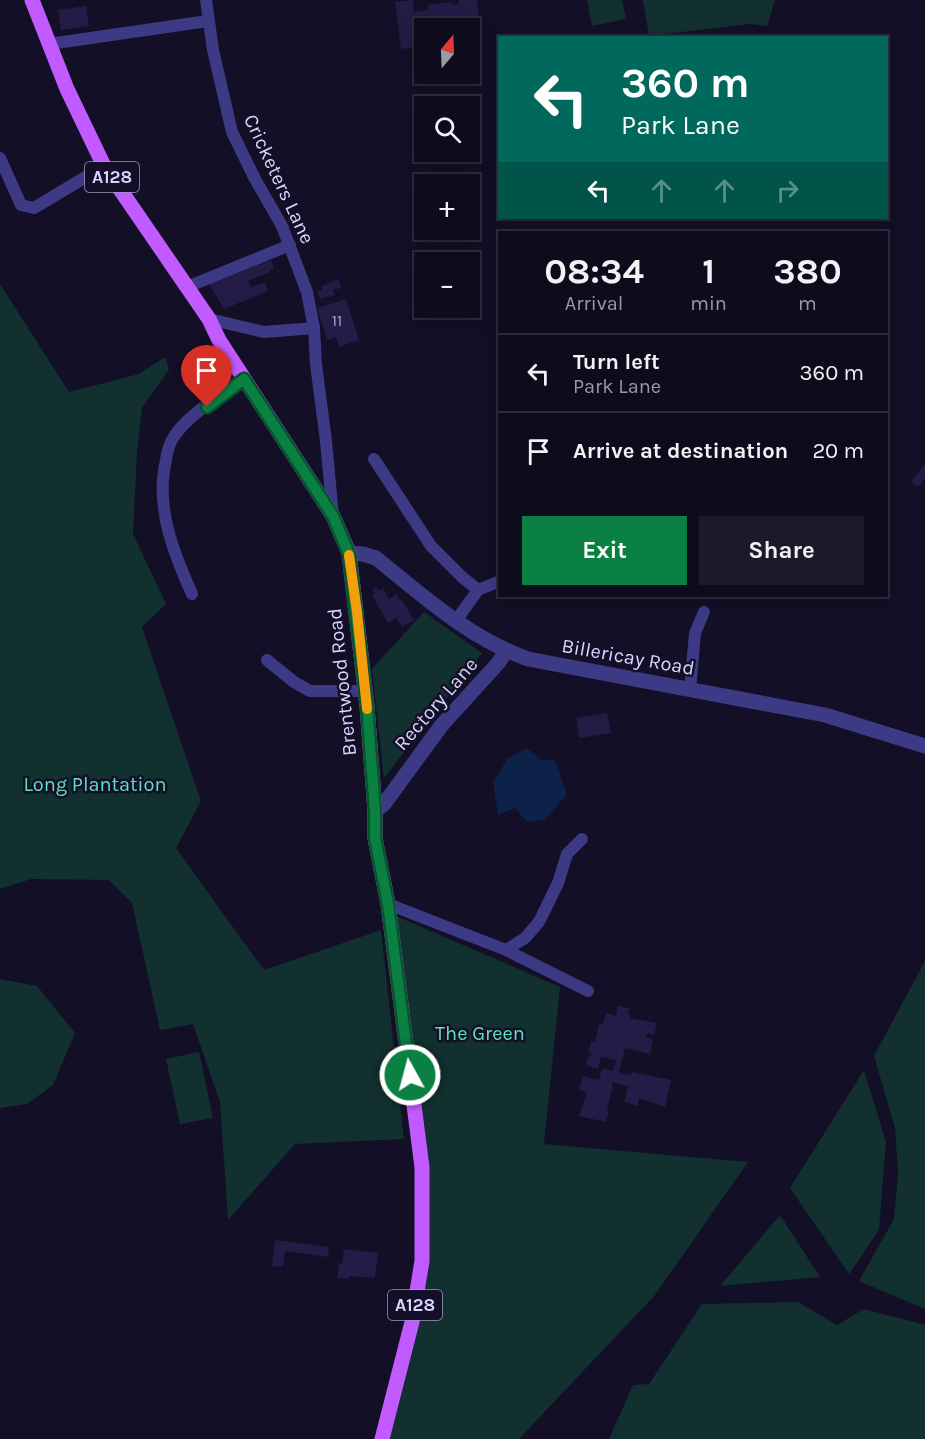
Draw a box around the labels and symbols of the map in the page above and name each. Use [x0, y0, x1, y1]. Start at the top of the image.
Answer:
north arrow [414, 18, 480, 84]
street label: Cricketers Lane [239, 111, 319, 247]
road number: A128 [85, 162, 139, 192]
house number: 11 [332, 311, 342, 330]
pin [181, 345, 232, 407]
street label: Brentwood Road [323, 607, 361, 757]
street label: Billericay Road [560, 634, 696, 680]
street label: Rectory Lane [390, 653, 482, 755]
park label: Long Plantation [23, 773, 167, 796]
park label: The Green [435, 1022, 525, 1045]
position arrow [378, 1043, 442, 1107]
road number: A128 [388, 1290, 442, 1320]

